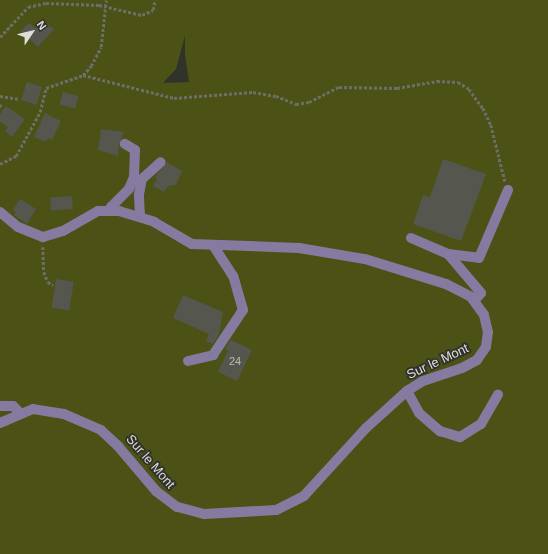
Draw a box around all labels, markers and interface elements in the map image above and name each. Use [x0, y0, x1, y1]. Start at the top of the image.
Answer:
north arrow [12, 12, 52, 52]
text: N [35, 18, 49, 32]
street label: Sur le Mont [405, 341, 471, 383]
house number: 24 [229, 354, 241, 368]
street label: Sur le Mont [122, 432, 178, 492]

